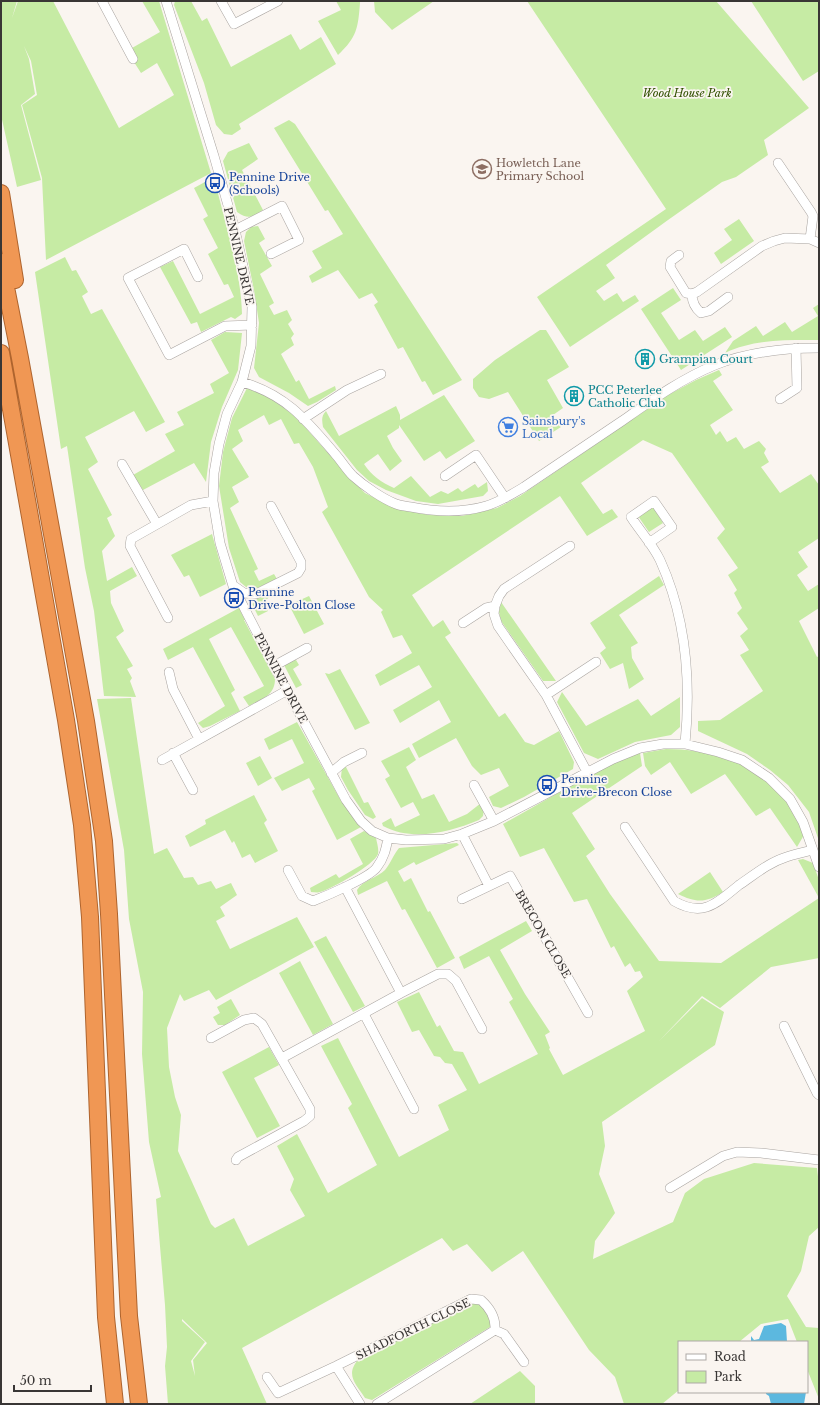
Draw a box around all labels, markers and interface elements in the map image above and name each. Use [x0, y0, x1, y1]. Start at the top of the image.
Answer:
park label: Wood House Park [642, 86, 732, 100]
place label: Howletch Lane Primary School [496, 156, 585, 183]
school or university icon: Howletch Lane Primary School [471, 158, 493, 180]
place label: Pennine Drive (Schools) [229, 170, 310, 197]
bus stop icon: Pennine Drive (Schools) [204, 172, 226, 194]
street label: PENNINE DRIVE [221, 205, 257, 307]
building icon: Grampian Court [634, 348, 656, 370]
place label: Grampian Court [659, 352, 753, 366]
place label: PCC Peterlee Catholic Club [588, 383, 665, 410]
building icon: PCC Peterlee Catholic Club [563, 385, 585, 407]
place label: Sainsbury's Local [522, 414, 586, 441]
supermarket icon: Sainsbury's Local [497, 416, 519, 438]
place label: Pennine Drive-Polton Close [248, 585, 355, 612]
bus stop icon: Pennine Drive-Polton Close [223, 587, 245, 609]
street label: PENNINE DRIVE [251, 630, 311, 726]
place label: Pennine Drive-Brecon Close [561, 772, 672, 799]
bus stop icon: Pennine Drive-Brecon Close [536, 774, 558, 796]
street label: BRECON CLOSE [512, 887, 574, 981]
street label: SHADFORTH CLOSE [353, 1295, 473, 1363]
legend [678, 1341, 808, 1393]
text: Road [714, 1349, 746, 1364]
scale bar [14, 1367, 91, 1393]
text: Park [714, 1369, 742, 1384]
text: 50 m [20, 1373, 52, 1388]

